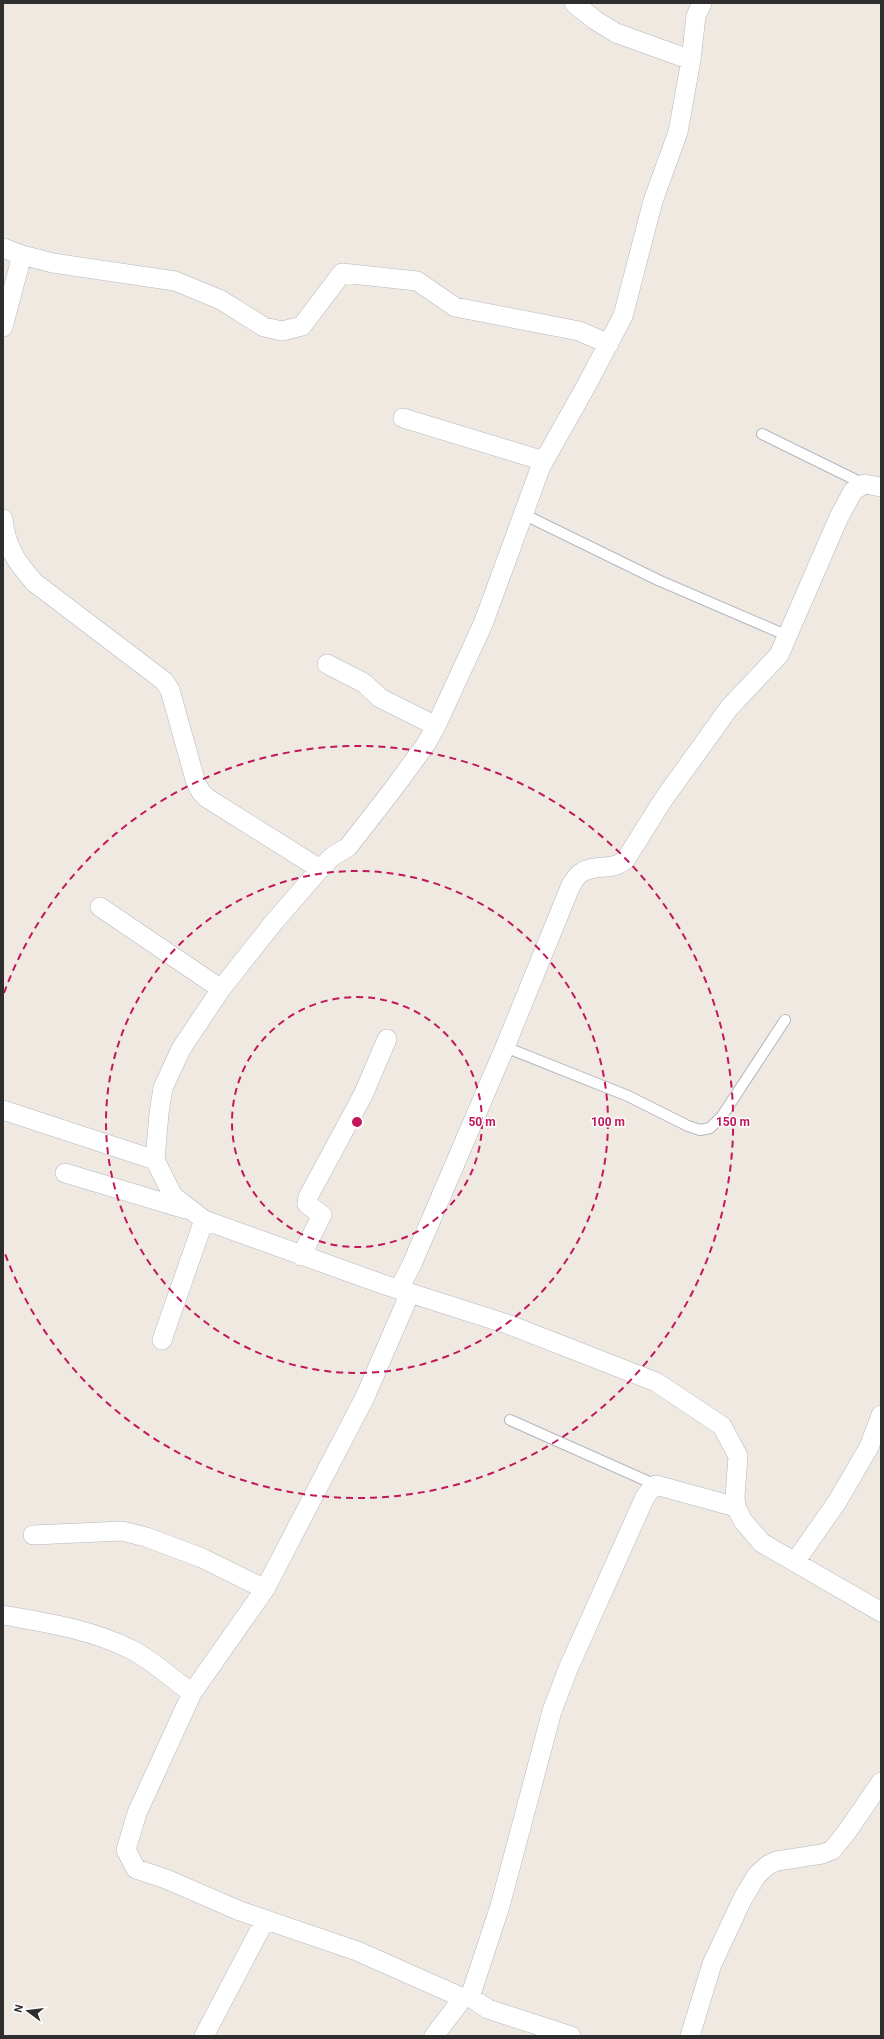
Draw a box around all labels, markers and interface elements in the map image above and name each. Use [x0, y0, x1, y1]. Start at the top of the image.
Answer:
centre of rings [350, 1115, 364, 1129]
text: 50 m [468, 1115, 496, 1129]
text: 100 m [591, 1115, 625, 1129]
text: 150 m [716, 1115, 750, 1129]
north arrow [8, 1991, 48, 2031]
text: N [12, 2003, 26, 2014]

